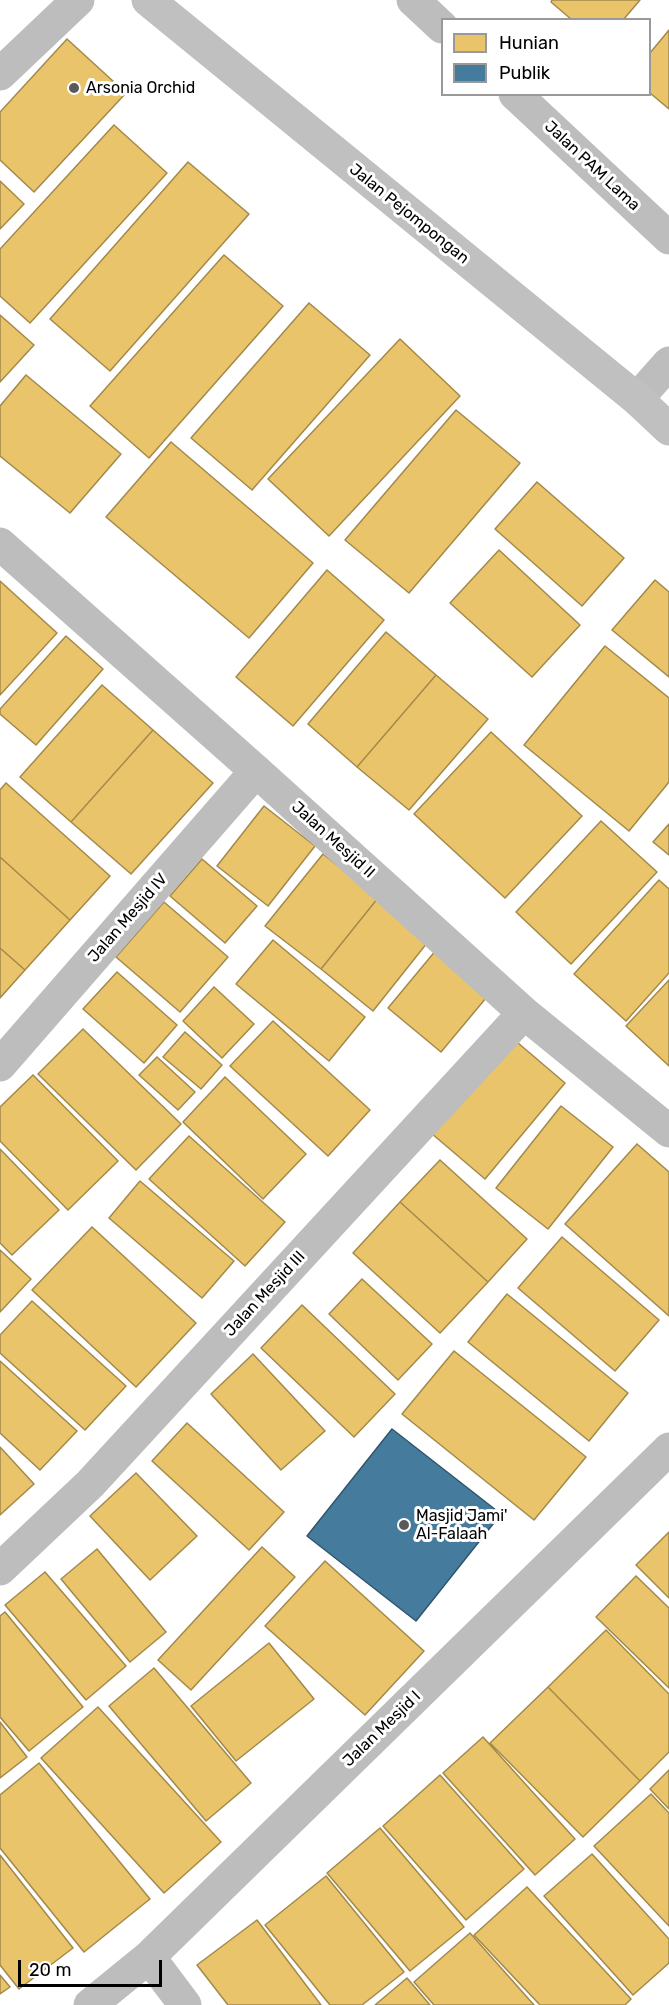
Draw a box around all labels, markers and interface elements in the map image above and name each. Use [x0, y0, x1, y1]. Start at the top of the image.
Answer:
legend [441, 18, 651, 96]
text: Hunian [499, 32, 559, 54]
text: Publik [499, 62, 550, 84]
place label: Arsonia Orchid [86, 78, 195, 98]
marker: Arsonia Orchid [67, 81, 81, 95]
street label: Jalan PAM Lama [540, 117, 644, 215]
street label: Jalan Pejompongan [345, 160, 473, 268]
street label: Jalan Mesjid II [287, 798, 379, 882]
street label: Jalan Mesjid IV [84, 870, 172, 966]
street label: Jalan Mesjid III [221, 1247, 309, 1341]
place label: Masjid Jami' Al-Falaah [416, 1506, 508, 1544]
marker: Masjid Jami' Al-Falaah [397, 1518, 411, 1532]
street label: Jalan Mesjid I [339, 1687, 425, 1771]
scale bar [21, 1948, 165, 1986]
text: 20 m [29, 1959, 71, 1981]

